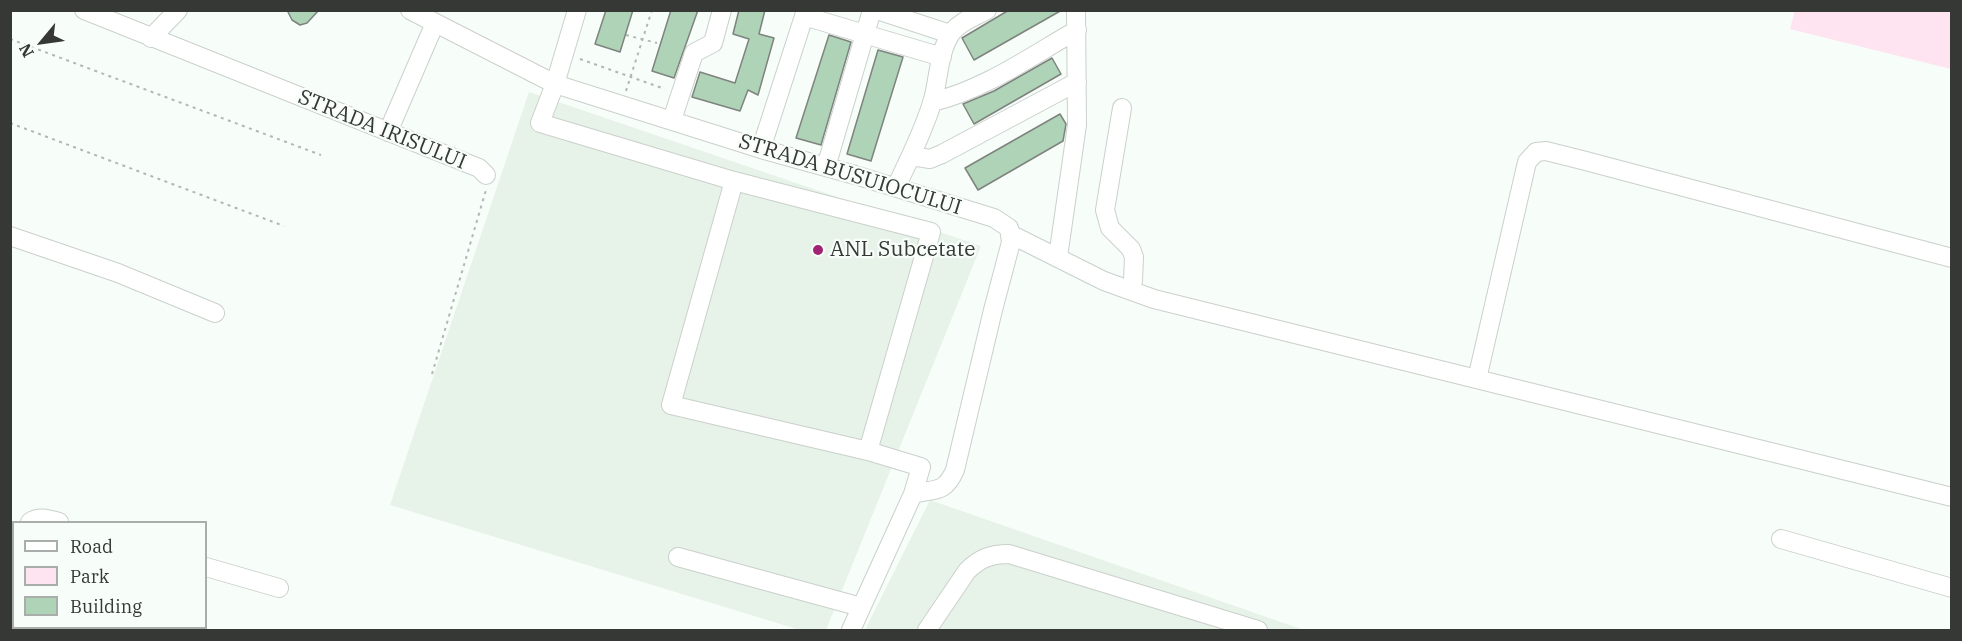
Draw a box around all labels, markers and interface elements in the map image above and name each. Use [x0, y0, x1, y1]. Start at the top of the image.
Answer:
north arrow [12, 12, 72, 72]
text: N [14, 40, 38, 61]
street label: STRADA IRISULUI [294, 85, 470, 175]
street label: STRADA BUSUIOCULUI [736, 129, 964, 221]
place label: ANL Subcetate [830, 237, 975, 263]
marker: ANL Subcetate [811, 243, 825, 257]
legend [12, 521, 207, 629]
text: Road [70, 535, 113, 558]
text: Park [70, 565, 109, 588]
text: Building [70, 595, 142, 618]

